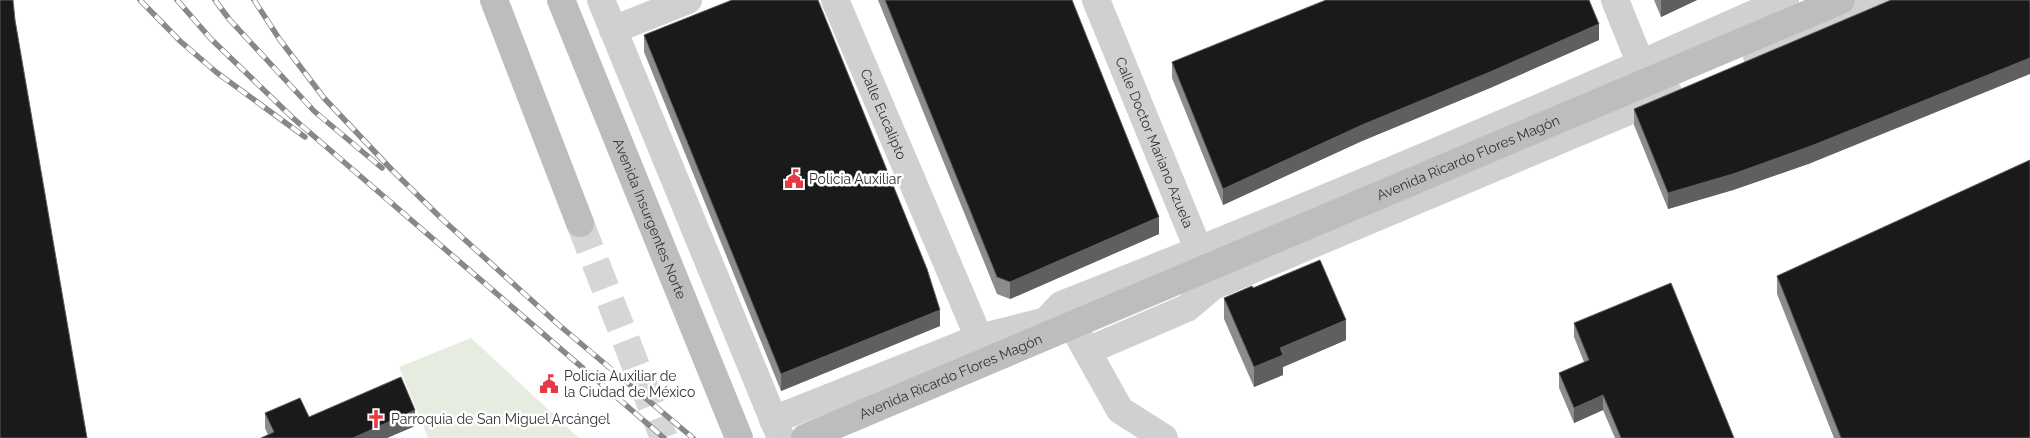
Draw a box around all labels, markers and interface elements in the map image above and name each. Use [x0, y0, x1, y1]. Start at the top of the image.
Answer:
street label: Calle Doctor Mariano Azuela [1112, 55, 1197, 230]
street label: Calle Eucalipto [857, 66, 910, 162]
street label: Avenida Ricardo Flores Magón [1374, 112, 1562, 203]
street label: Avenida Insurgentes Norte [610, 136, 690, 301]
public building icon: Policia Auxiliar [783, 168, 805, 190]
place label: Policia Auxiliar [809, 171, 901, 187]
street label: Avenida Ricardo Flores Magón [857, 331, 1044, 422]
place label: Policía Auxiliar de la Ciudad de México [564, 368, 695, 400]
public building icon: Policía Auxiliar de la Ciudad de México [538, 373, 560, 395]
church icon: Parroquia de San Miguel Arcángel [365, 408, 387, 430]
place label: Parroquia de San Miguel Arcángel [391, 411, 610, 427]

